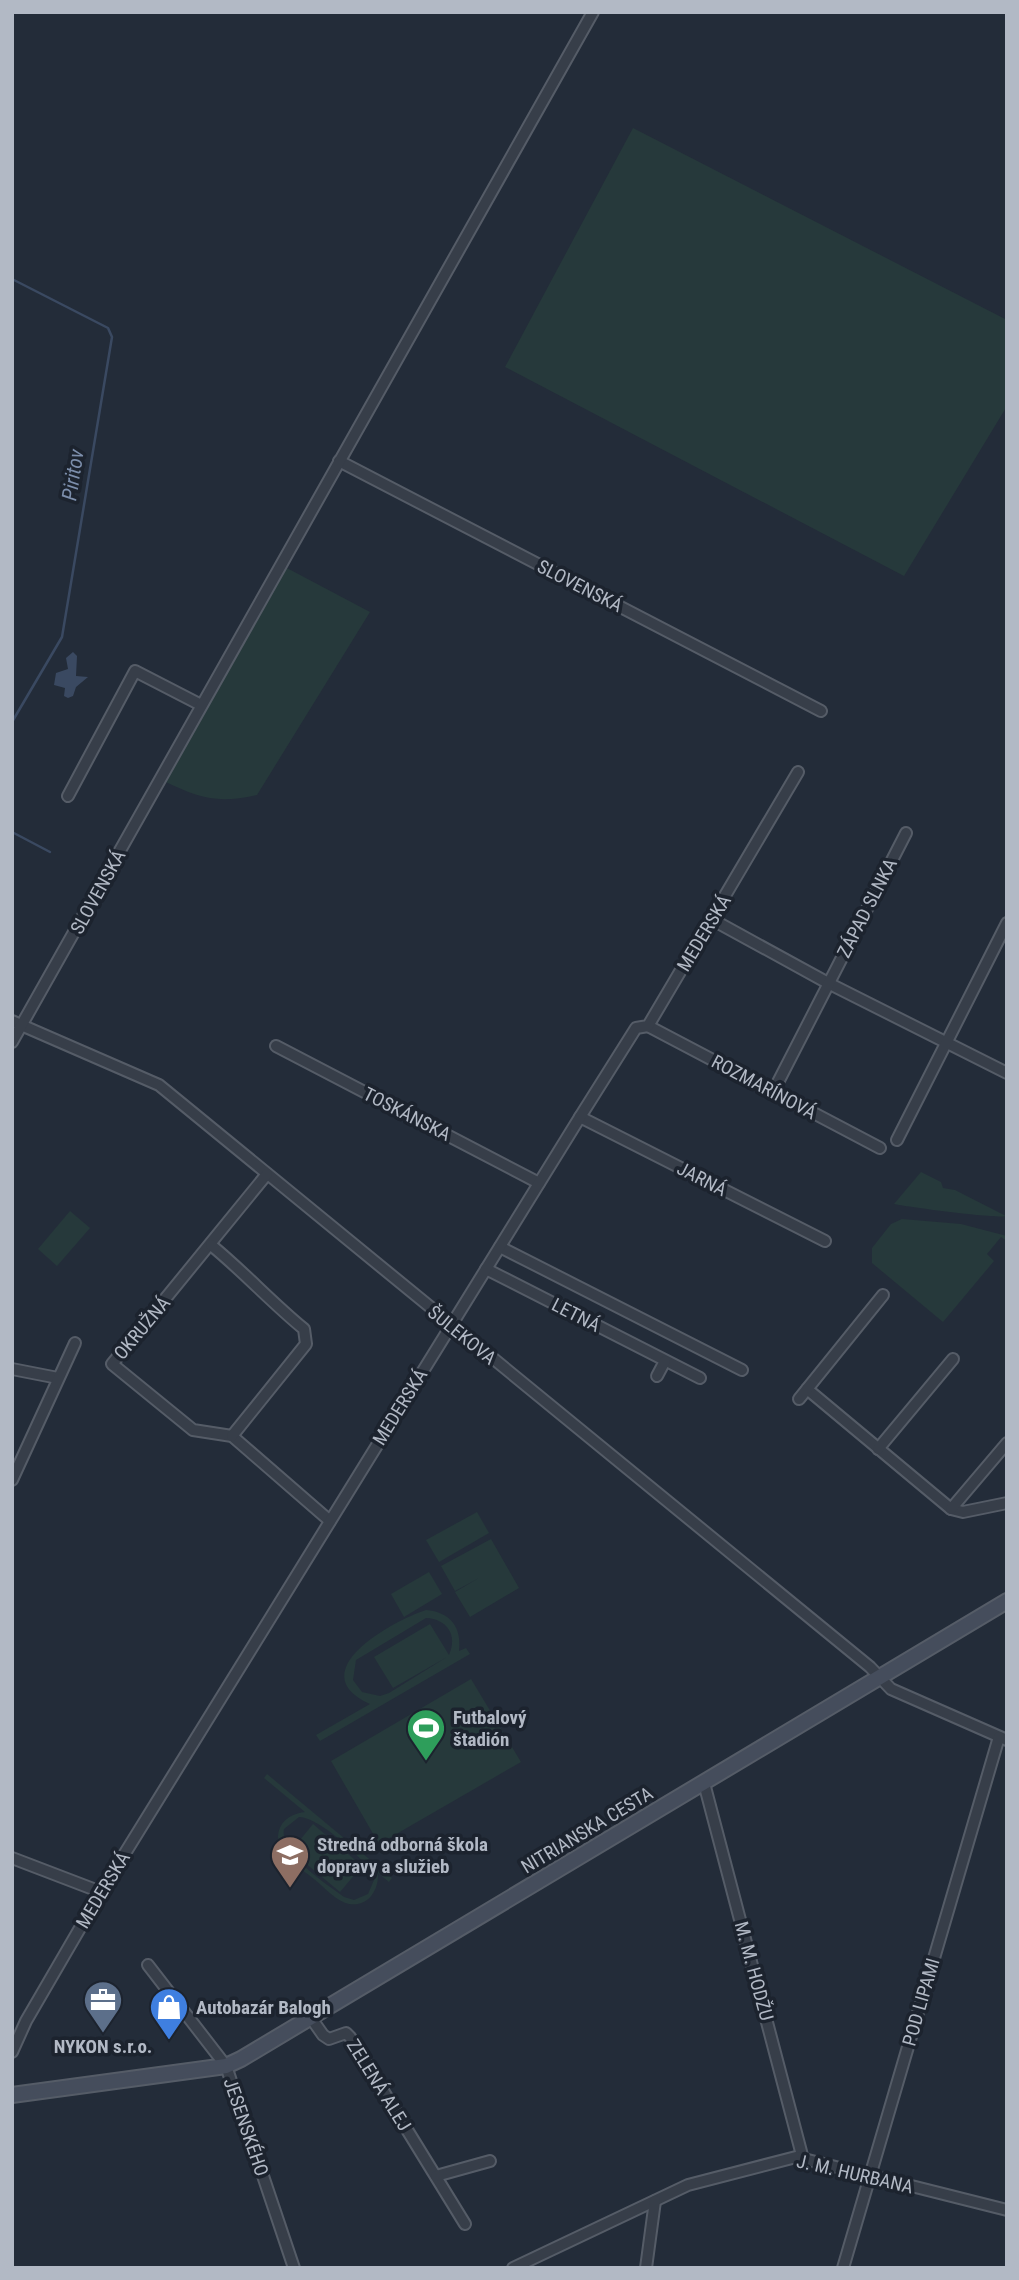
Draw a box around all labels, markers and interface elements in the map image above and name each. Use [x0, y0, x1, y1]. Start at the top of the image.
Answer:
water label: Piritov [57, 446, 89, 502]
street label: SLOVENSKÁ [534, 555, 626, 617]
street label: SLOVENSKÁ [66, 846, 131, 938]
street label: ZÁPAD SLNKA [832, 854, 902, 962]
street label: MEDERSKÁ [672, 890, 736, 975]
street label: ROZMARÍNOVÁ [708, 1050, 820, 1124]
street label: TOSKÁNSKA [359, 1082, 455, 1146]
street label: JARNÁ [673, 1157, 731, 1201]
street label: OKRUŽNÁ [109, 1292, 175, 1364]
street label: LETNÁ [548, 1293, 604, 1337]
street label: ŠULEKOVA [423, 1301, 501, 1370]
street label: MEDERSKÁ [368, 1365, 432, 1449]
place label: Futbalový štadión [453, 1706, 527, 1751]
sports icon: Futbalový štadión [405, 1707, 447, 1762]
street label: NITRIANSKA CESTA [517, 1782, 657, 1878]
place label: Stredná odborná škola dopravy a služieb [317, 1833, 488, 1878]
school or university icon: Stredná odborná škola dopravy a služieb [269, 1834, 311, 1889]
street label: MEDERSKÁ [71, 1847, 135, 1932]
street label: M. M. HODŽU [730, 1919, 778, 2023]
street label: POD LIPAMI [898, 1955, 944, 2049]
office icon: NYKON s.r.o. [82, 1979, 124, 2034]
shop icon: Autobazár Balogh [148, 1986, 190, 2041]
place label: Autobazár Balogh [196, 1996, 331, 2019]
place label: NYKON s.r.o. [54, 2035, 152, 2058]
street label: ZELENÁ ALEJ [342, 2035, 416, 2135]
street label: JESENSKÉHO [218, 2075, 274, 2179]
street label: J. M. HURBANA [794, 2149, 916, 2199]

